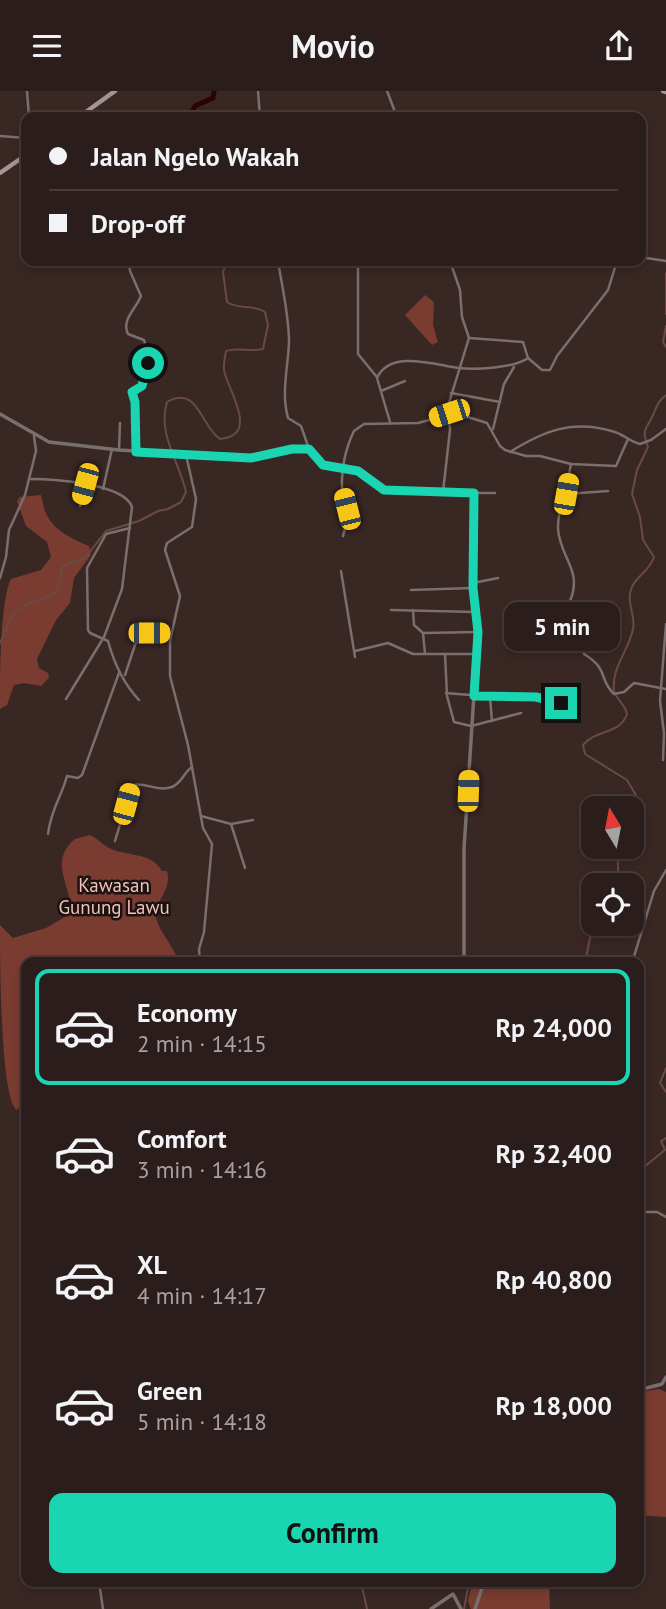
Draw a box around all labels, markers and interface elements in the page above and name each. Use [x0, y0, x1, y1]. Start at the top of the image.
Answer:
text: Movio [291, 25, 375, 67]
icon: menu [28, 27, 66, 65]
icon: share [600, 27, 638, 65]
text: Jalan Ngelo Wakah [91, 140, 300, 173]
text: Drop-off [91, 207, 185, 240]
route start [132, 347, 164, 379]
car [426, 397, 473, 429]
car [70, 461, 101, 507]
car [553, 471, 580, 517]
car [332, 486, 363, 532]
callout: 5 min [503, 601, 619, 651]
text: 5 min [534, 612, 590, 641]
car [129, 623, 171, 644]
route end [545, 687, 577, 719]
car [457, 770, 480, 812]
car [111, 781, 142, 827]
north arrow [581, 796, 644, 859]
map controls [581, 796, 644, 936]
park label: Kawasan Gunung Lawu [58, 873, 170, 919]
button: locate [581, 873, 644, 936]
icon: car [53, 996, 116, 1059]
text: Economy [137, 996, 237, 1029]
text: Rp 24,000 [495, 1011, 612, 1044]
text: 2 min · 14:15 [137, 1029, 267, 1058]
icon: car [53, 1122, 116, 1185]
text: Comfort [137, 1122, 227, 1155]
text: Rp 32,400 [495, 1137, 612, 1170]
text: 3 min · 14:16 [137, 1155, 267, 1184]
icon: car [53, 1248, 116, 1311]
text: XL [137, 1248, 167, 1281]
text: Rp 40,800 [495, 1263, 612, 1296]
text: 4 min · 14:17 [137, 1281, 267, 1310]
icon: car [53, 1374, 116, 1437]
text: Green [137, 1374, 202, 1407]
text: Rp 18,000 [495, 1389, 612, 1422]
text: 5 min · 14:18 [137, 1407, 267, 1436]
button: Confirm [49, 1493, 616, 1573]

